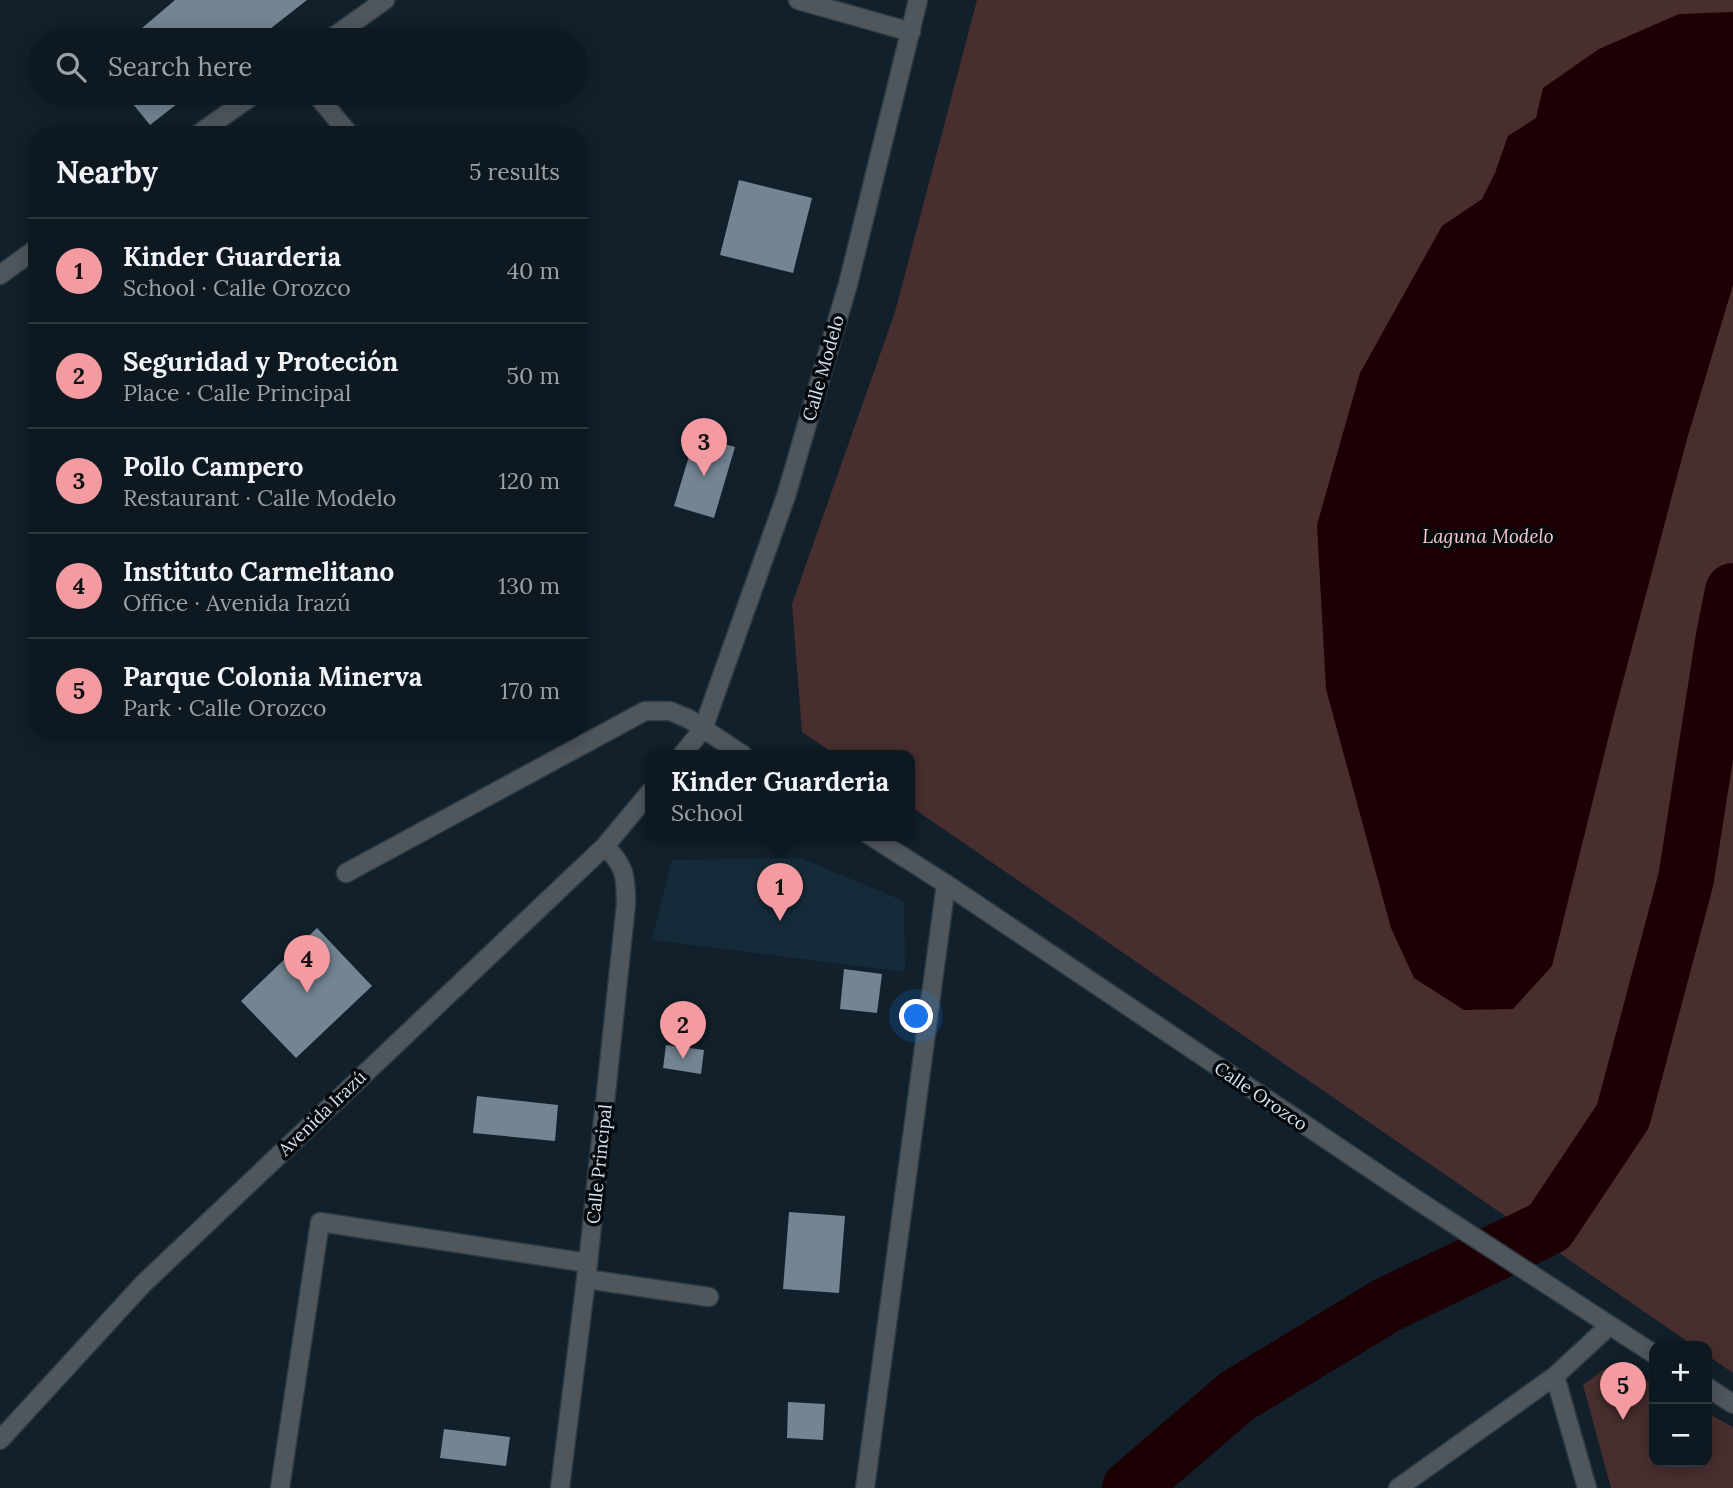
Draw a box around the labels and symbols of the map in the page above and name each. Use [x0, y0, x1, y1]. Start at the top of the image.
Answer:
street label: Calle Modelo [797, 312, 849, 424]
pin: 3 [681, 418, 727, 476]
water label: Laguna Modelo [1422, 524, 1554, 548]
pin: 1 [757, 863, 803, 921]
pin: 4 [284, 935, 330, 993]
your location [899, 999, 933, 1033]
pin: 2 [660, 1001, 706, 1059]
street label: Calle Orozco [1210, 1056, 1312, 1136]
street label: Avenida Irazú [273, 1065, 371, 1161]
street label: Calle Principal [581, 1103, 617, 1225]
pin: 5 [1600, 1362, 1646, 1420]

